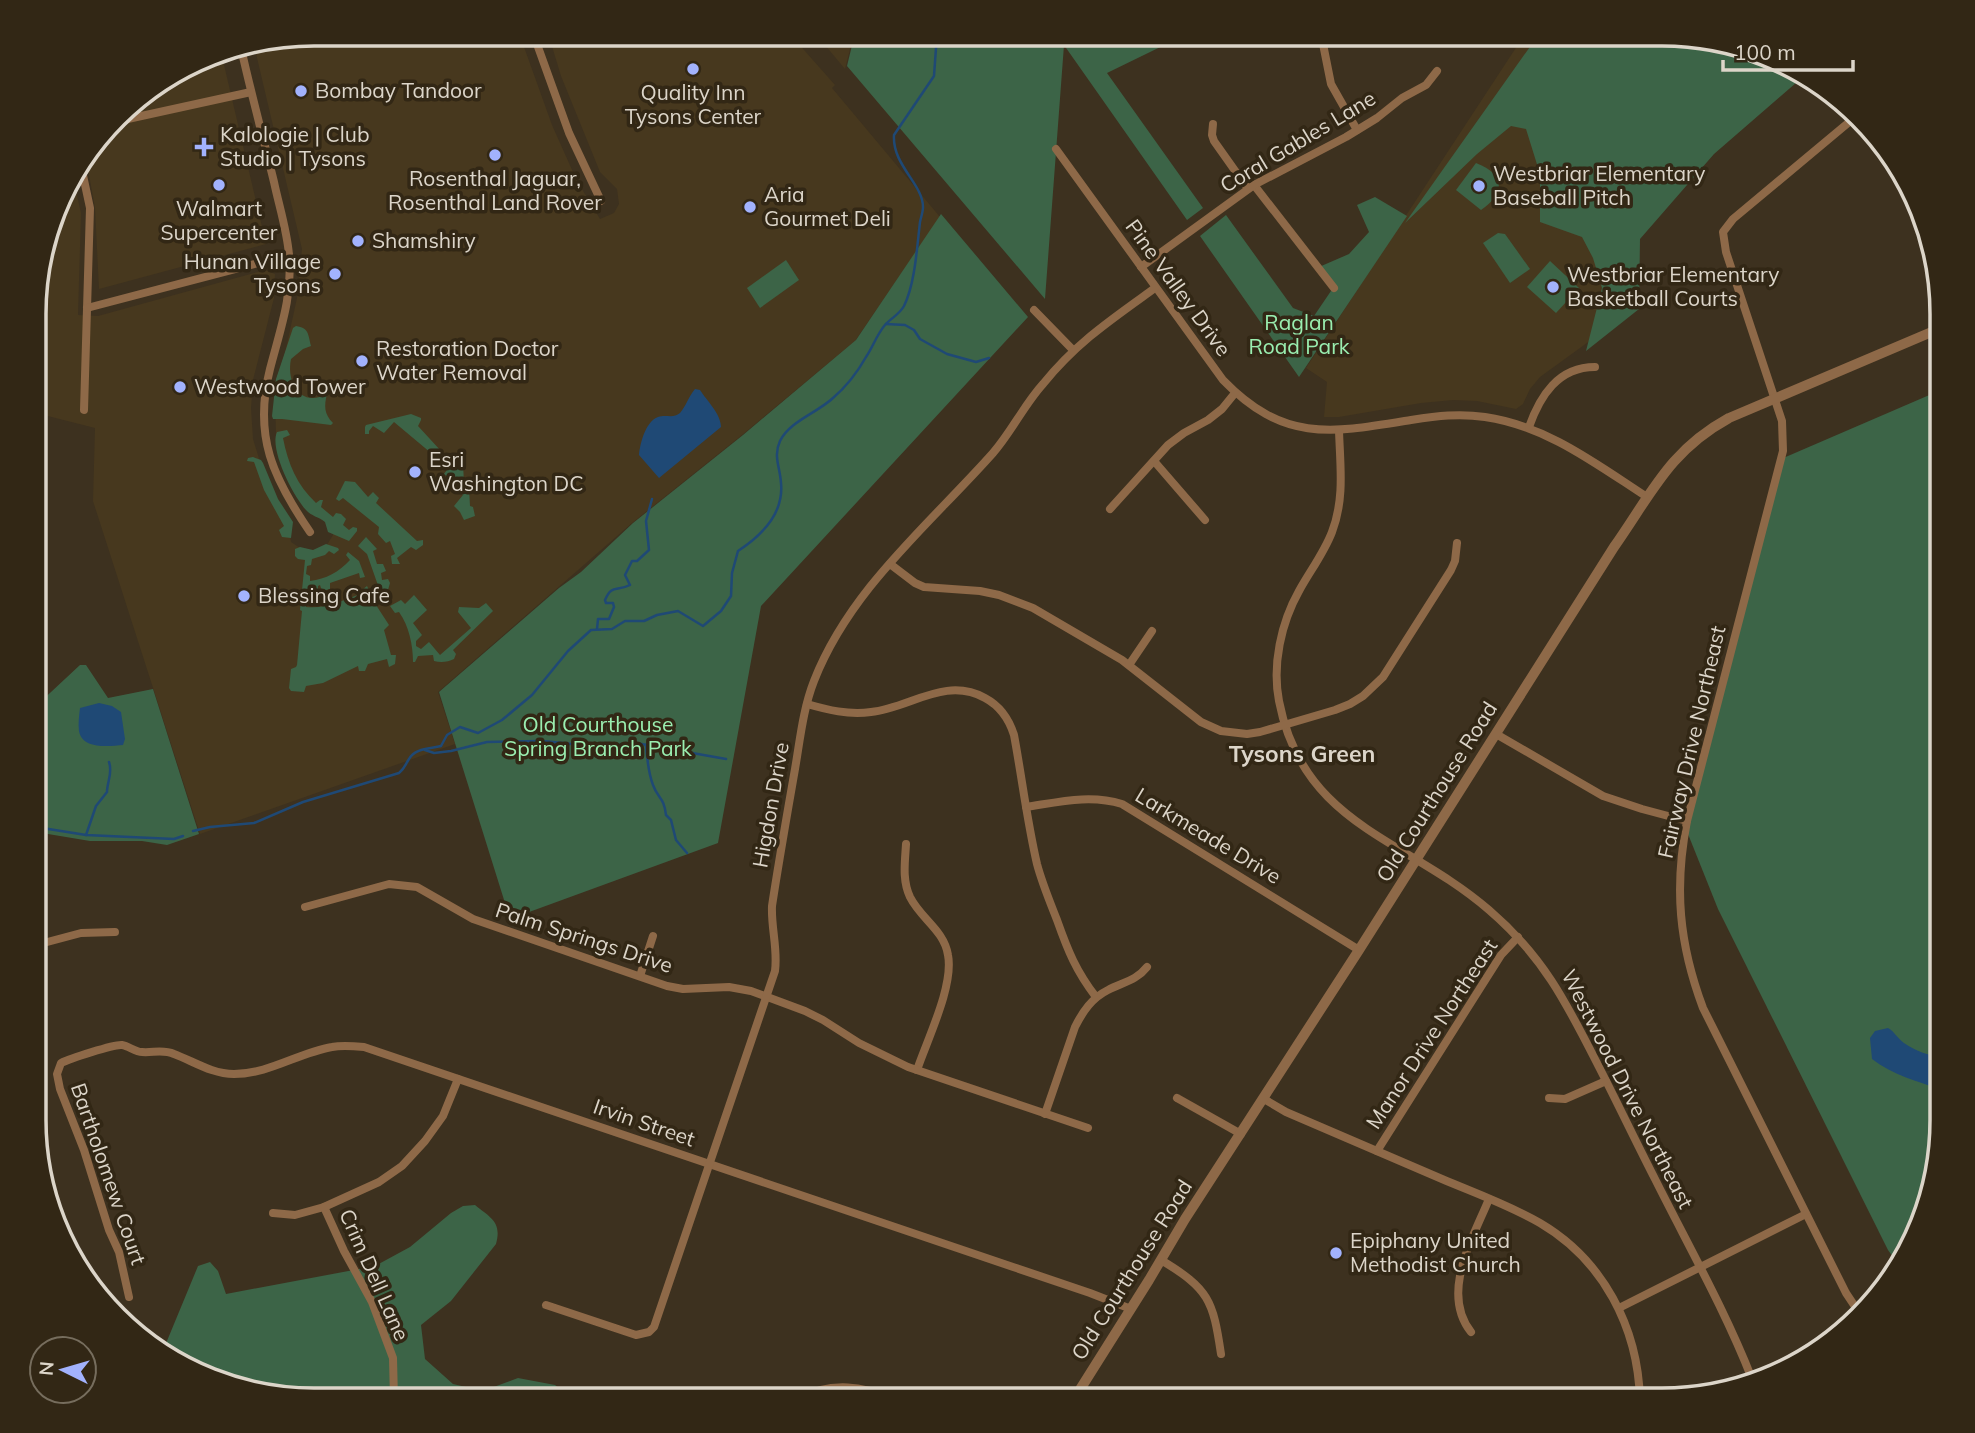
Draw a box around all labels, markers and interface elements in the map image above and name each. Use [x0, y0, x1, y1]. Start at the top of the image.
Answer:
scale bar [1723, 28, 1853, 72]
text: 100 m [1734, 39, 1796, 65]
marker: Quality Inn Tysons Center [685, 61, 701, 77]
place label: Bombay Tandoor [315, 77, 482, 103]
place label: Quality Inn Tysons Center [625, 79, 762, 129]
marker: Bombay Tandoor [293, 83, 309, 99]
street label: Coral Gables Lane [1215, 84, 1380, 198]
place label: Kalologie | Club Studio | Tysons [220, 121, 370, 171]
marker: Kalologie | Club Studio | Tysons [194, 137, 214, 157]
marker: Rosenthal Jaguar, Rosenthal Land Rover [487, 147, 503, 163]
place label: Westbriar Elementary Baseball Pitch [1493, 160, 1705, 210]
place label: Rosenthal Jaguar, Rosenthal Land Rover [388, 165, 602, 215]
marker: Walmart Supercenter [211, 177, 227, 193]
marker: Westbriar Elementary Baseball Pitch [1471, 178, 1487, 194]
place label: Aria Gourmet Deli [764, 181, 891, 231]
place label: Walmart Supercenter [161, 195, 278, 245]
marker: Aria Gourmet Deli [742, 199, 758, 215]
street label: Pine Valley Drive [1121, 214, 1237, 361]
place label: Shamshiry [372, 227, 476, 253]
marker: Shamshiry [350, 233, 366, 249]
place label: Hunan Village Tysons [184, 248, 321, 298]
place label: Westbriar Elementary Basketball Courts [1567, 261, 1779, 311]
marker: Hunan Village Tysons [327, 266, 343, 282]
marker: Westbriar Elementary Basketball Courts [1545, 279, 1561, 295]
park label: Raglan Road Park [1248, 309, 1350, 359]
place label: Restoration Doctor Water Removal [376, 335, 559, 385]
marker: Restoration Doctor Water Removal [354, 353, 370, 369]
place label: Westwood Tower [194, 373, 366, 399]
marker: Westwood Tower [172, 379, 188, 395]
place label: Esri Washington DC [429, 446, 584, 496]
marker: Esri Washington DC [407, 464, 423, 480]
place label: Blessing Cafe [258, 582, 390, 608]
marker: Blessing Cafe [236, 588, 252, 604]
street label: Fairway Drive Northeast [1652, 623, 1730, 861]
street label: Old Courthouse Road [1370, 696, 1502, 886]
park label: Old Courthouse Spring Branch Park [504, 711, 692, 761]
district label: Tysons Green [1229, 739, 1375, 768]
street label: Higdon Drive [746, 740, 794, 870]
street label: Larkmeade Drive [1131, 781, 1286, 889]
street label: Palm Springs Drive [493, 896, 676, 978]
street label: Manor Drive Northeast [1360, 934, 1502, 1133]
street label: Westwood Drive Northeast [1556, 965, 1700, 1212]
street label: Bartholomew Court [66, 1079, 152, 1268]
street label: Irvin Street [590, 1093, 699, 1152]
street label: Old Courthouse Road [1065, 1174, 1197, 1364]
street label: Crim Dell Lane [334, 1205, 416, 1344]
place label: Epiphany United Methodist Church [1350, 1227, 1521, 1277]
marker: Epiphany United Methodist Church [1328, 1245, 1344, 1261]
north arrow [28, 1335, 98, 1405]
text: N [33, 1360, 59, 1377]

